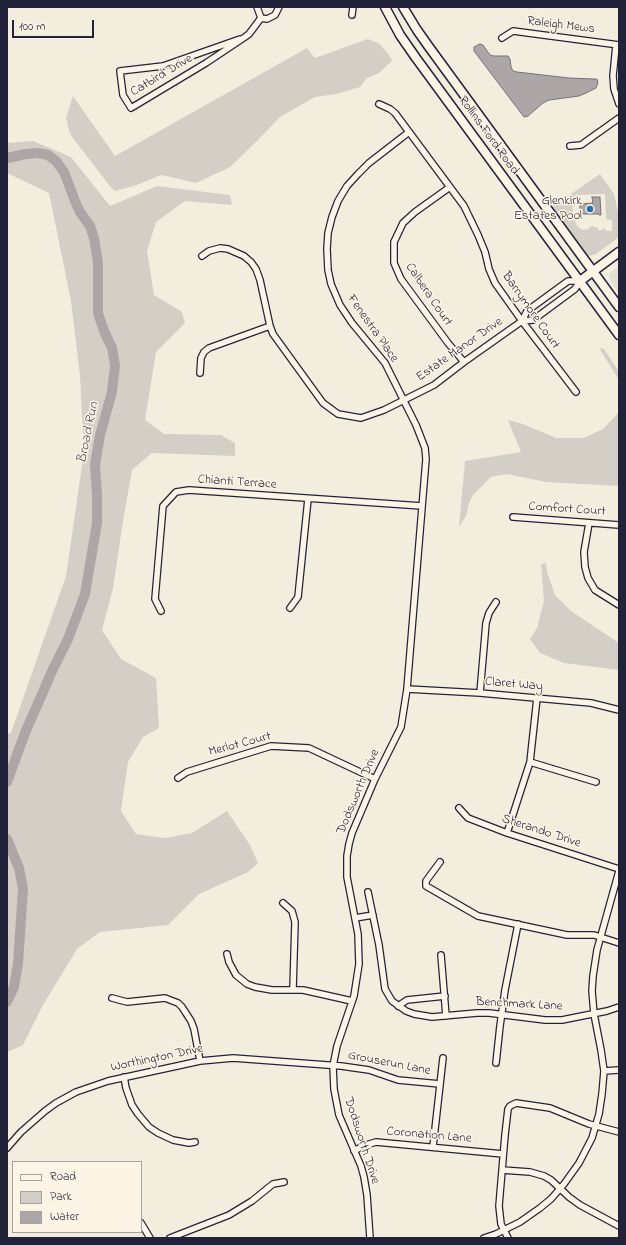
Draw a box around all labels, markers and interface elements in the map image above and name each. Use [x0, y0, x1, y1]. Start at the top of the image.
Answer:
scale bar [14, 12, 96, 38]
street label: Raleigh Mews [526, 14, 596, 38]
text: 100 m [19, 18, 46, 36]
street label: Catbird Drive [128, 51, 196, 101]
street label: Rollins Ford Road [454, 94, 522, 178]
place label: Glenkirk Estates Pool [514, 194, 582, 225]
marker: Glenkirk Estates Pool [585, 204, 595, 214]
street label: Calbera Court [401, 260, 455, 330]
street label: Barrymore Court [498, 269, 562, 353]
street label: Fenestra Place [343, 292, 401, 366]
street label: Estate Manor Drive [414, 314, 506, 386]
water label: Broad Run [74, 401, 104, 465]
street label: Chianti Terrace [197, 472, 277, 494]
street label: Comfort Court [528, 500, 606, 520]
street label: Claret Way [484, 675, 544, 695]
street label: Merlot Court [207, 729, 273, 761]
street label: Dodsworth Drive [334, 747, 384, 837]
street label: Sherando Drive [499, 812, 583, 852]
street label: Benchmark Lane [475, 995, 563, 1015]
street label: Worthington Drive [109, 1042, 205, 1076]
street label: Grouserun Lane [346, 1048, 432, 1080]
street label: Dodsworth Drive [340, 1096, 382, 1186]
street label: Coronation Lane [386, 1125, 472, 1147]
legend [12, 1161, 142, 1233]
text: Road [50, 1168, 76, 1186]
text: Park [50, 1188, 72, 1206]
text: Water [50, 1208, 79, 1226]

